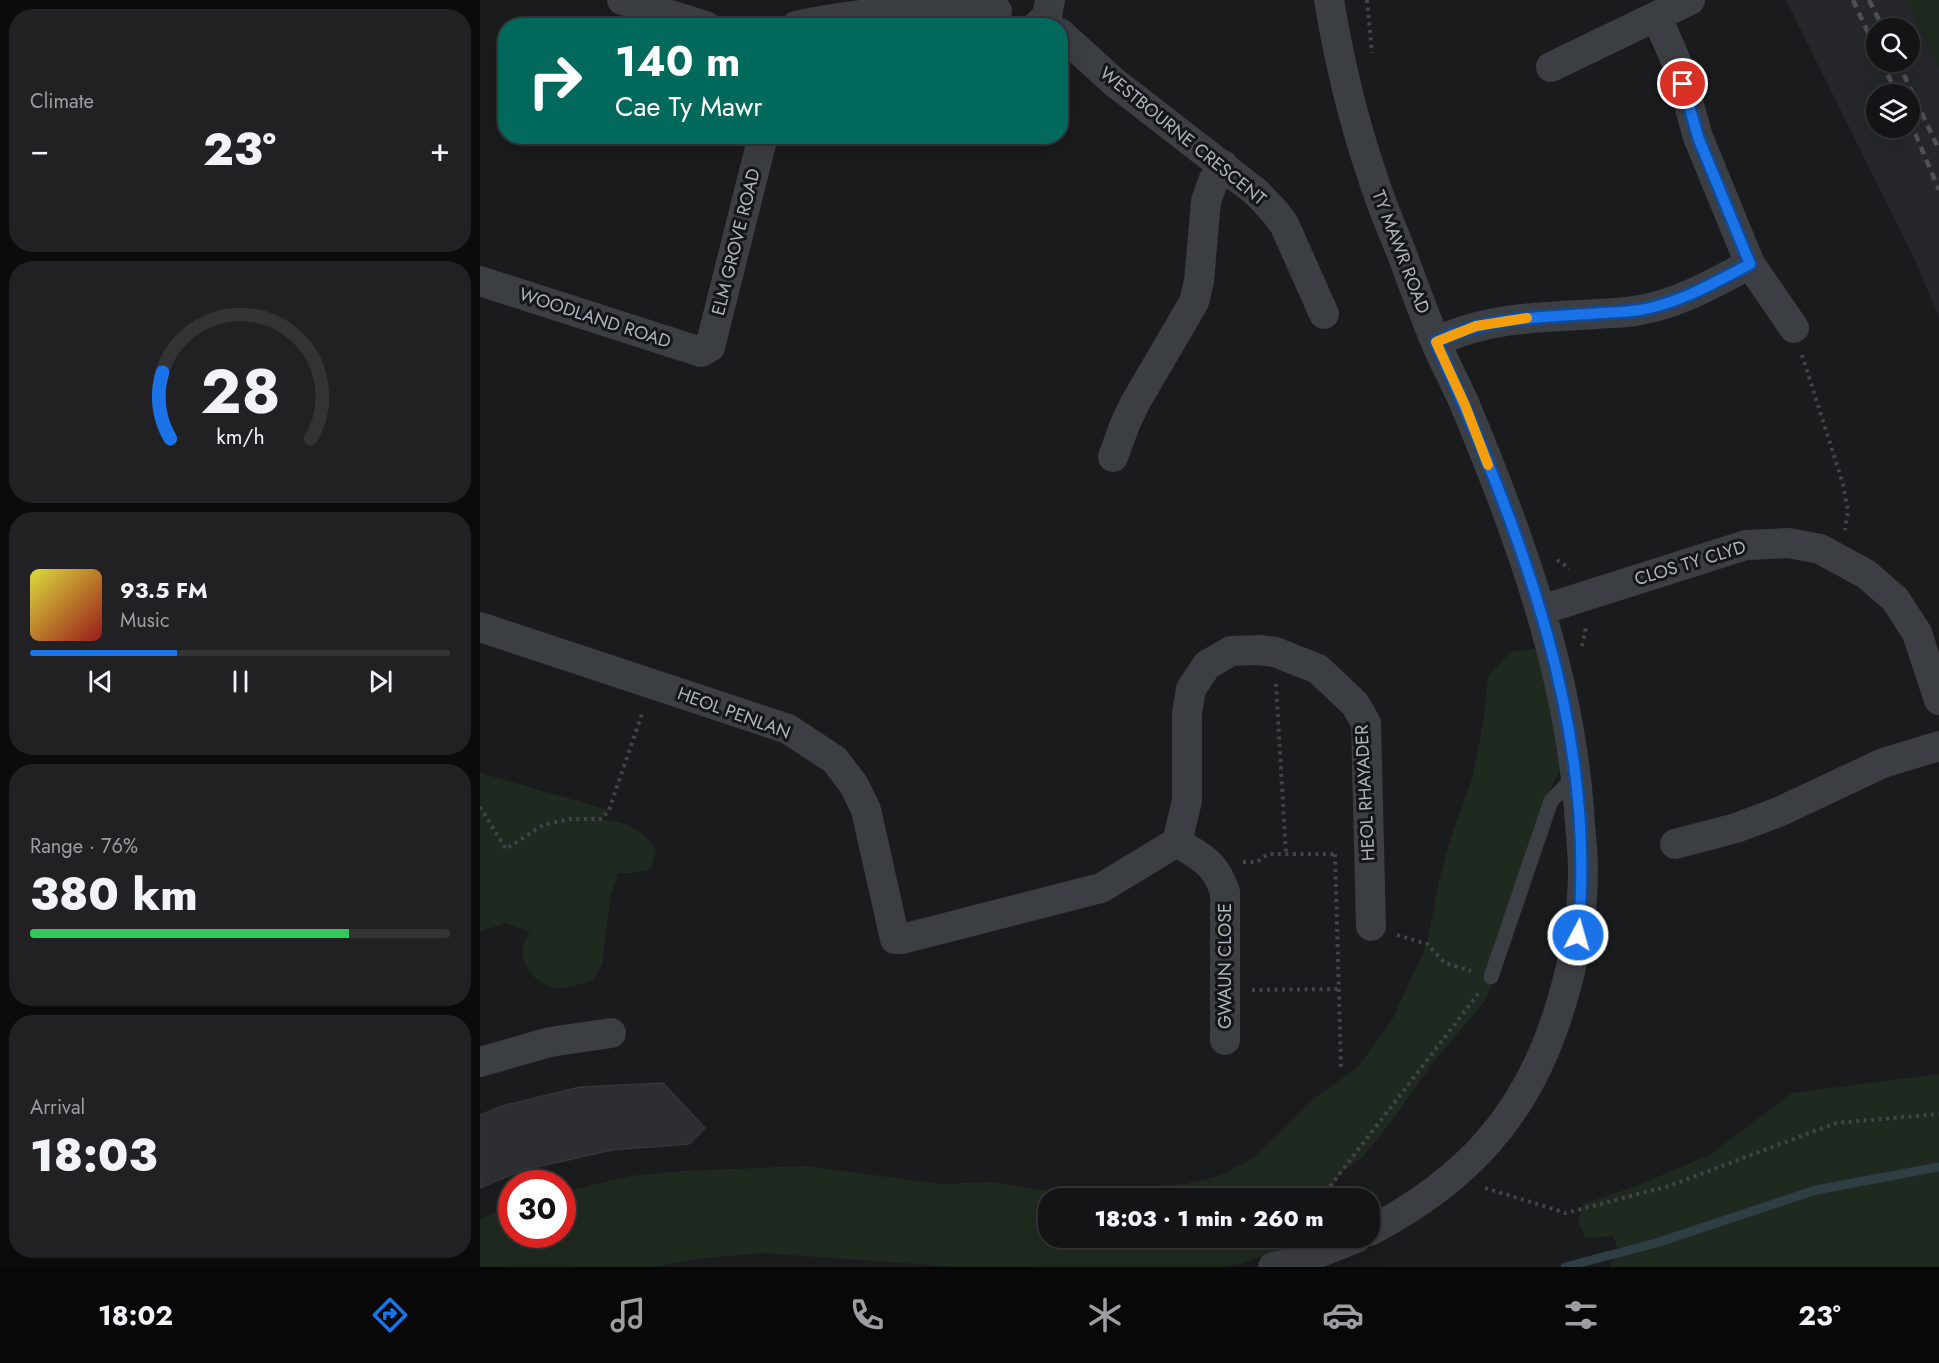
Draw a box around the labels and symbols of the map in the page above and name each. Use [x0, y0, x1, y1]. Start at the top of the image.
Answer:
pin [1657, 58, 1708, 109]
street label: WESTBOURNE CRESCENT [1094, 61, 1272, 212]
street label: ELM GROVE ROAD [705, 166, 767, 318]
street label: TY MAWR ROAD [1366, 187, 1436, 317]
street label: WOODLAND ROAD [516, 281, 674, 355]
street label: CLOS TY CLYD [1631, 534, 1749, 592]
street label: HEOL PENLAN [674, 680, 794, 746]
street label: HEOL RHAYADER [1348, 724, 1382, 862]
street label: GWAUN CLOSE [1212, 903, 1238, 1029]
position arrow [1546, 903, 1610, 967]
speed limit sign: 30 [498, 1170, 576, 1248]

